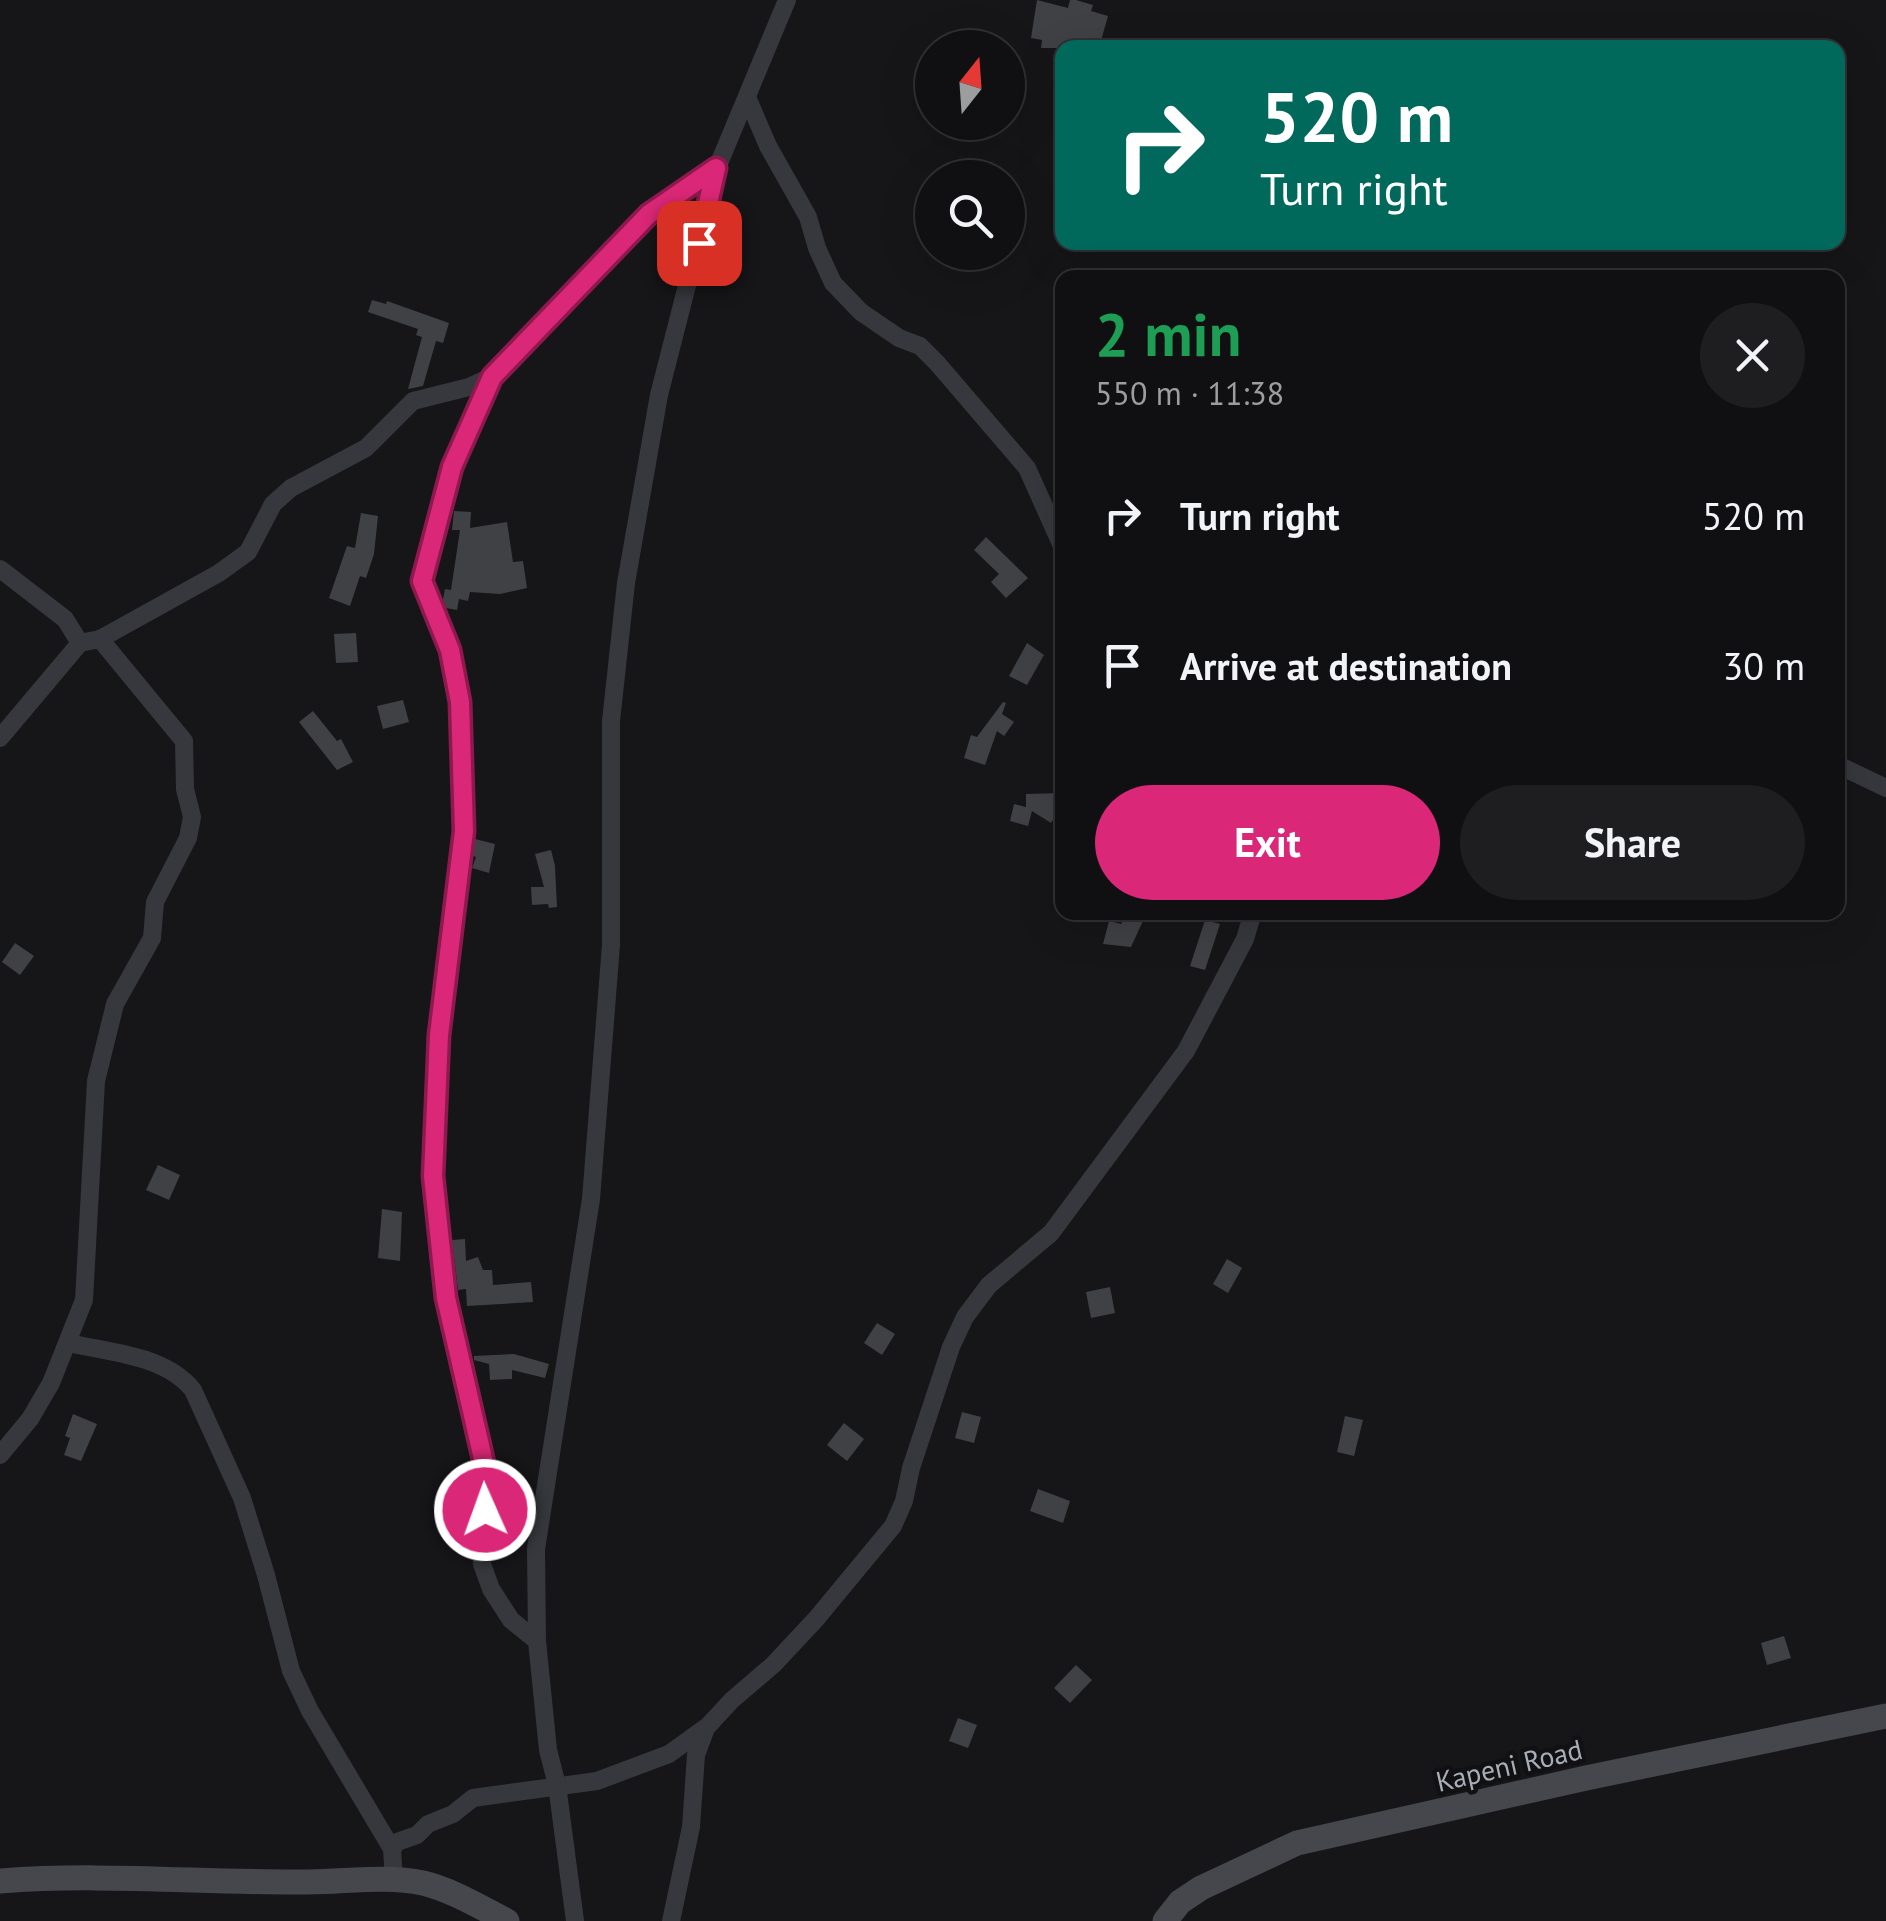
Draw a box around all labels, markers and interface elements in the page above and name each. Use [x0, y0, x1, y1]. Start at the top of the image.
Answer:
north arrow [915, 30, 1025, 140]
map controls [915, 30, 1025, 270]
text: 520 m [1260, 71, 1453, 161]
icon: right [1095, 80, 1225, 210]
text: Turn right [1260, 159, 1448, 217]
button: search [915, 160, 1025, 270]
pin [657, 201, 742, 286]
icon: arrive [672, 216, 727, 271]
text: 2 min [1095, 295, 1241, 373]
button: close [1700, 303, 1805, 408]
text: 550 m · 11:38 [1095, 372, 1284, 414]
icon: right [1095, 488, 1150, 543]
text: Turn right [1180, 491, 1340, 540]
text: 520 m [1702, 491, 1805, 540]
icon: arrive [1095, 638, 1150, 693]
text: Arrive at destination [1180, 641, 1512, 690]
text: 30 m [1723, 641, 1805, 690]
button: Exit [1095, 785, 1440, 900]
button: Share [1460, 785, 1805, 900]
position arrow [433, 1458, 537, 1562]
street label: Kapeni Road [1432, 1730, 1586, 1800]

